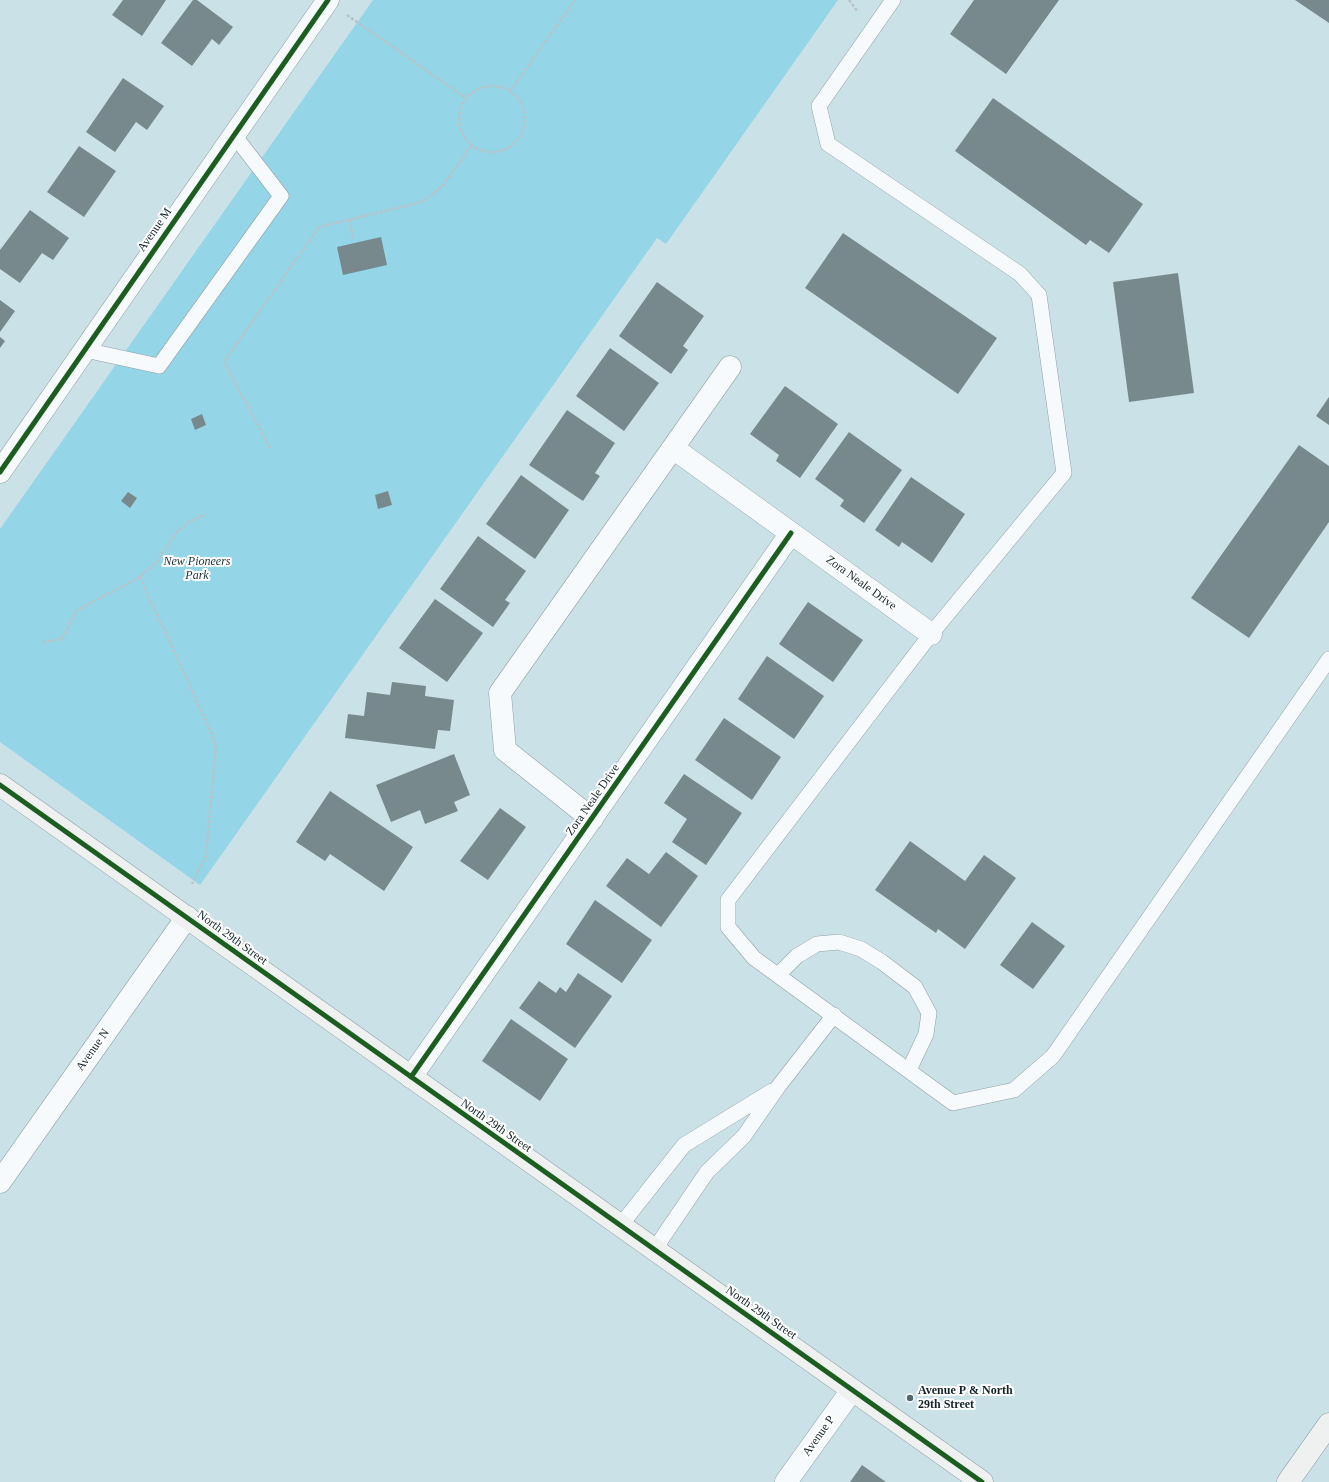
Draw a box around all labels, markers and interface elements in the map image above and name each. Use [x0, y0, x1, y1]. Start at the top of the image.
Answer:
street label: Avenue M [135, 205, 175, 255]
street label: Zora Neale Drive [823, 553, 899, 613]
park label: New Pioneers Park [164, 555, 230, 583]
street label: Zora Neale Drive [563, 761, 623, 839]
street label: North 29th Street [194, 908, 270, 968]
street label: Avenue N [73, 1026, 113, 1074]
street label: North 29th Street [458, 1096, 534, 1156]
street label: North 29th Street [723, 1283, 799, 1343]
place label: Avenue P & North 29th Street [918, 1384, 1013, 1412]
marker: Avenue P & North 29th Street [905, 1393, 915, 1403]
street label: Avenue P [800, 1413, 838, 1459]

